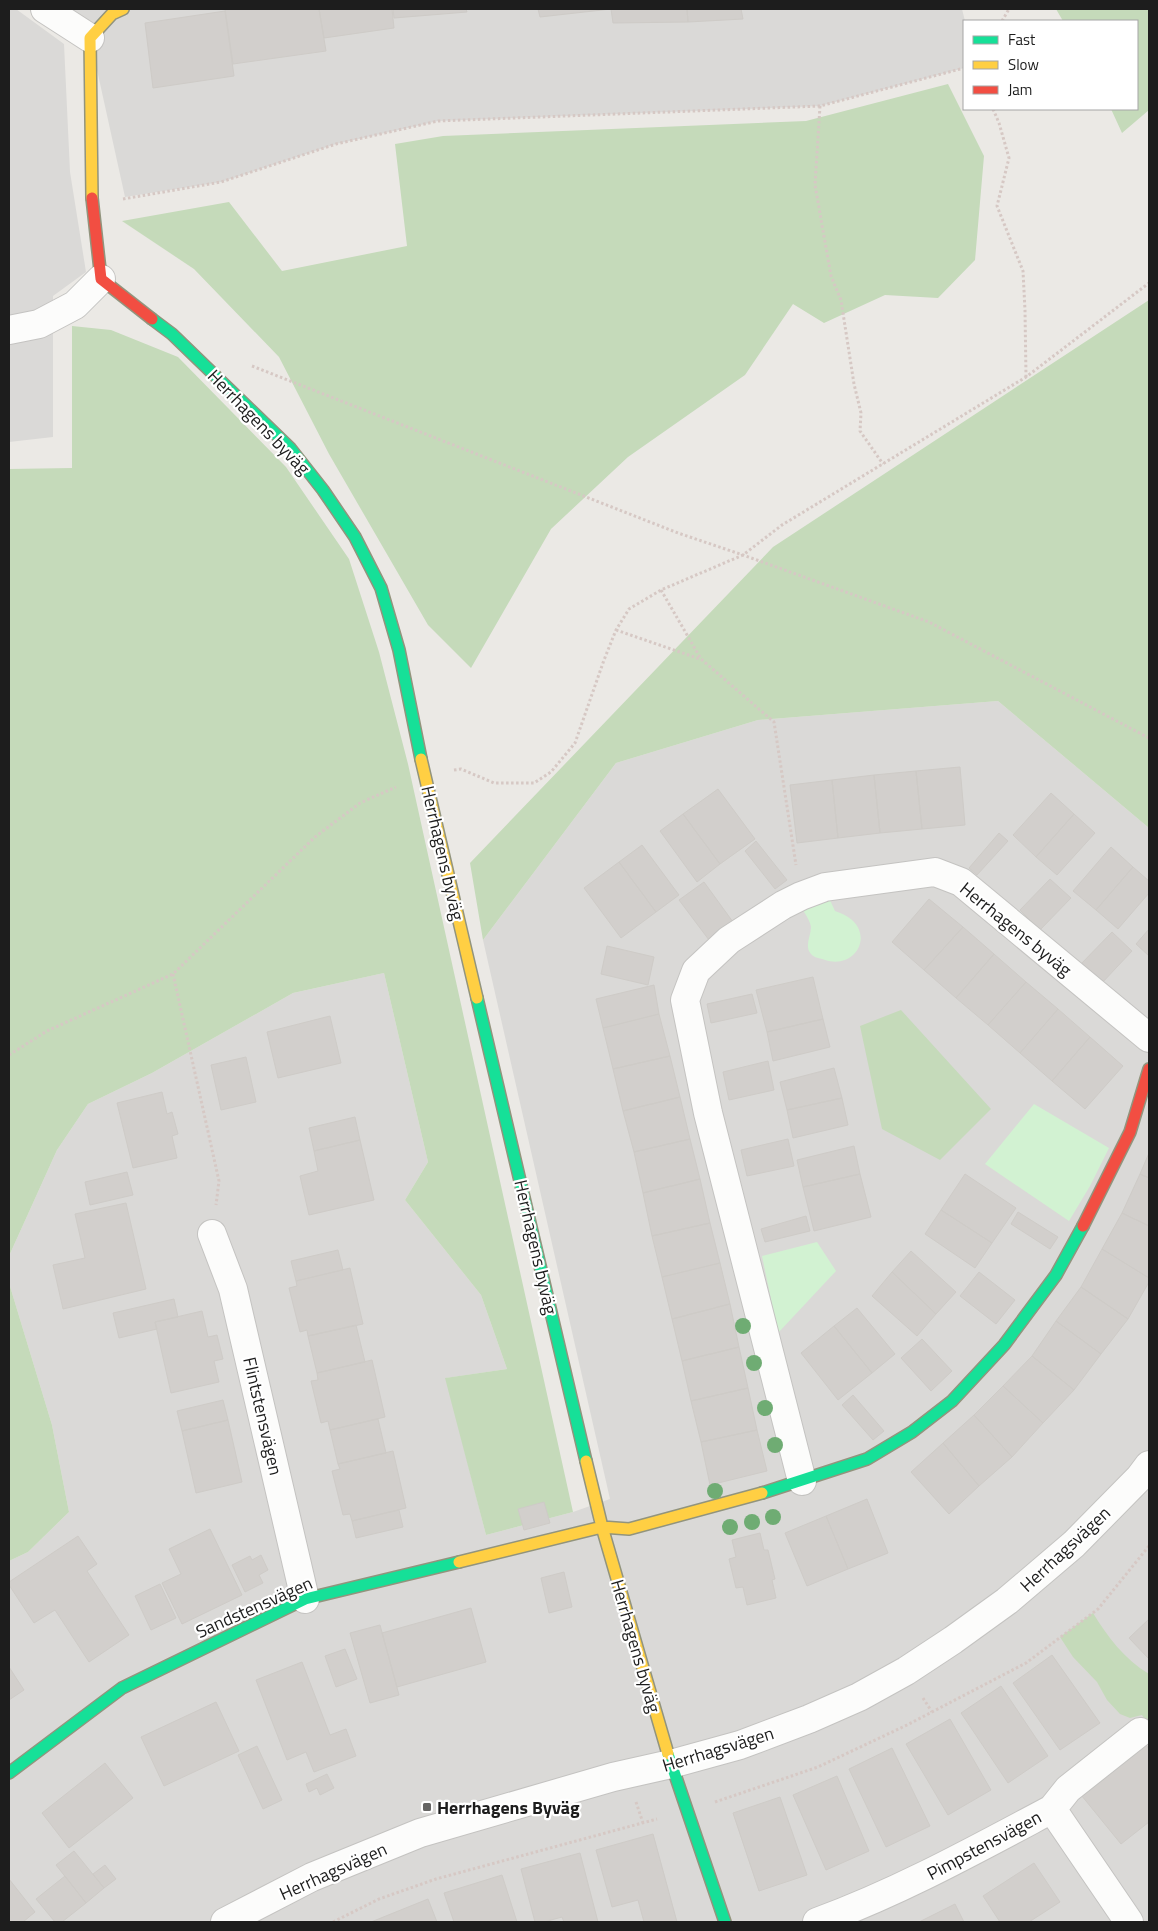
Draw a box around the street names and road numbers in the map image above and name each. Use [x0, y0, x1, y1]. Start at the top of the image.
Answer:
street label: Herrhagens byväg [202, 363, 316, 481]
street label: Herrhagens byväg [414, 783, 472, 923]
street label: Herrhagens byväg [954, 875, 1078, 983]
street label: Herrhagens byväg [507, 1177, 565, 1317]
street label: Flintstensvägen [236, 1354, 290, 1478]
street label: Herrhagsvägen [1014, 1500, 1116, 1598]
street label: Sandstensvägen [191, 1569, 317, 1645]
street label: Herrhagens byväg [604, 1576, 668, 1716]
street label: Herrhagsvägen [659, 1719, 777, 1779]
street label: Pimpstensvägen [922, 1803, 1046, 1887]
street label: Herrhagsvägen [275, 1835, 391, 1907]

